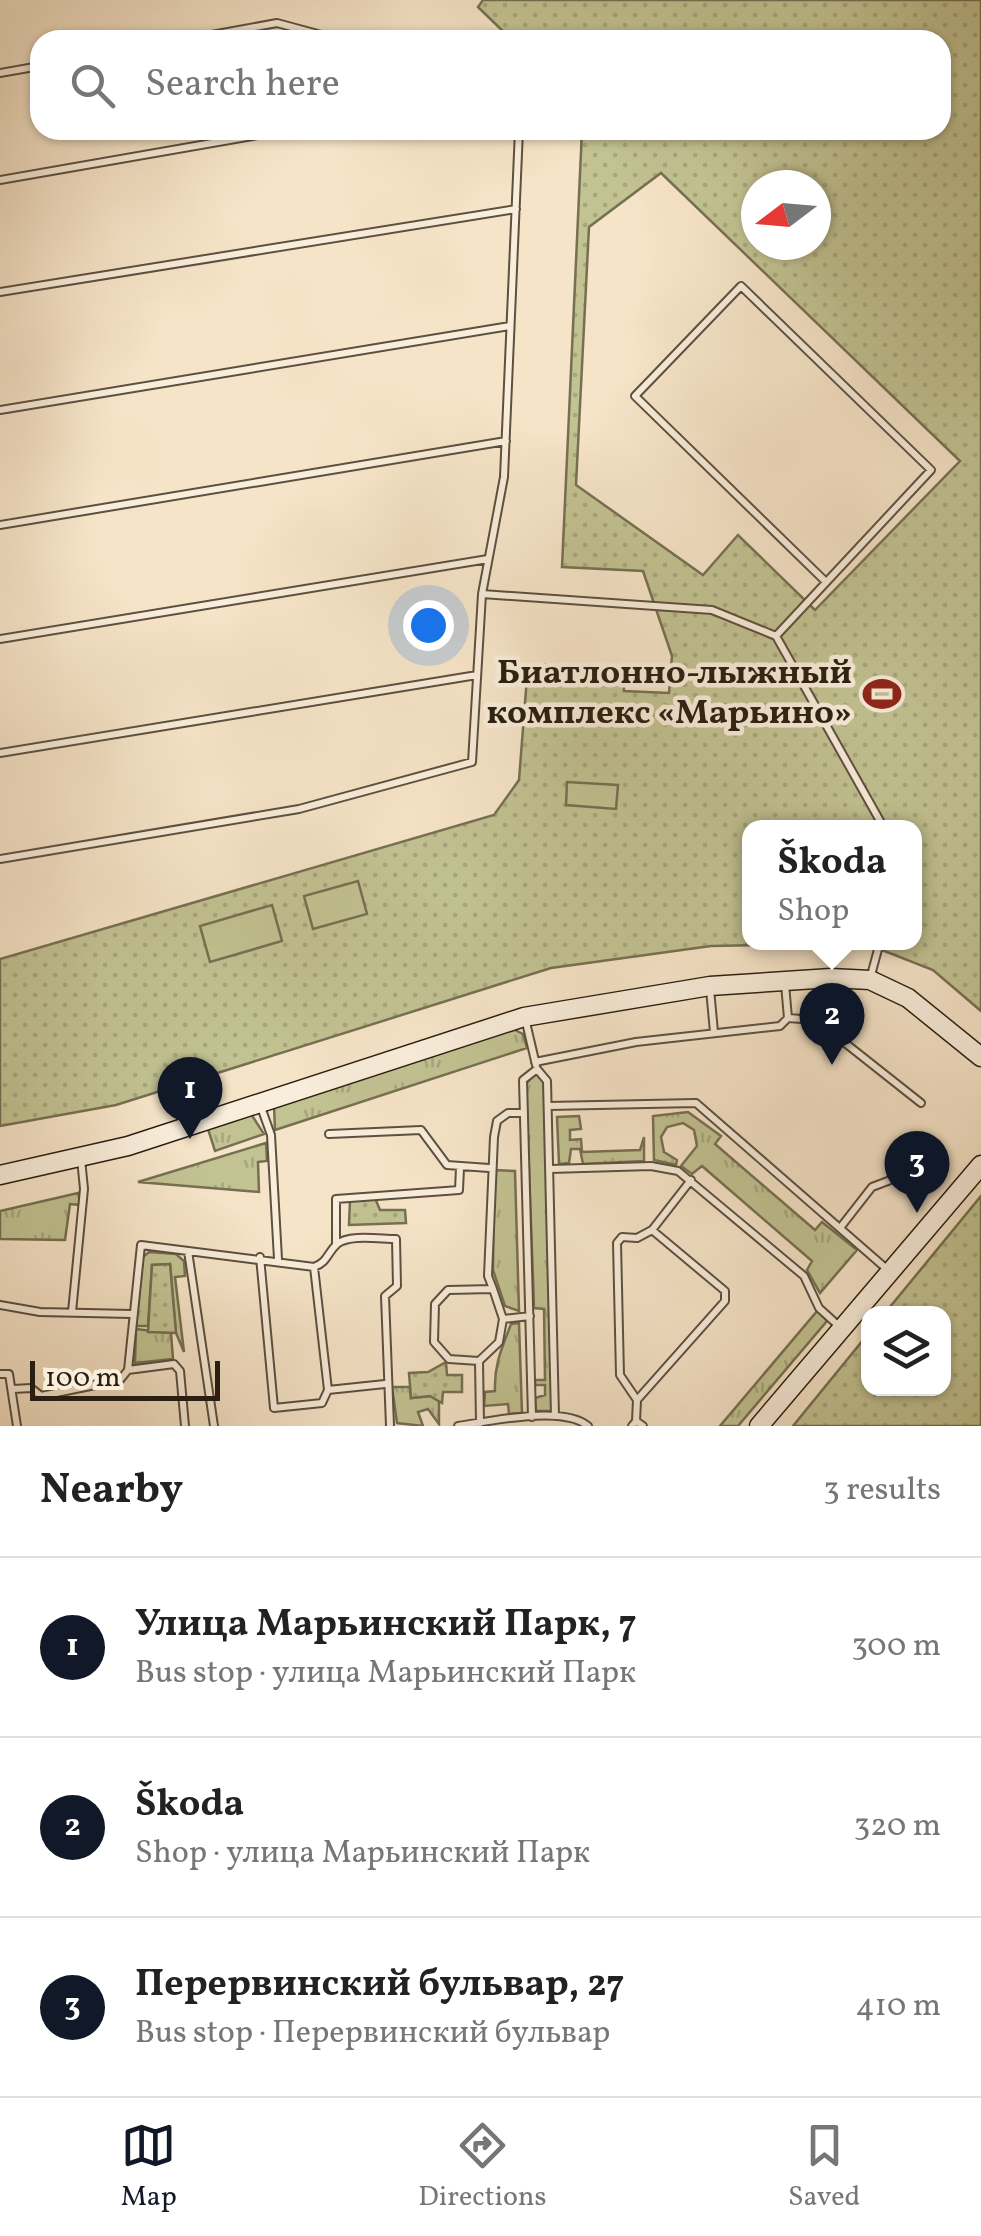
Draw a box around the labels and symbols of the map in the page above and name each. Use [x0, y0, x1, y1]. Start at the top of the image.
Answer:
north arrow [741, 170, 831, 260]
your location [403, 600, 454, 651]
place label: Биатлонно-лыжный комплекс «Марьино» [487, 650, 852, 738]
sports icon: Биатлонно-лыжный комплекс «Марьино» [861, 673, 903, 715]
pin: 2 [800, 982, 864, 1065]
pin: 1 [158, 1056, 222, 1139]
pin: 3 [884, 1130, 950, 1213]
scale bar [30, 1356, 220, 1400]

